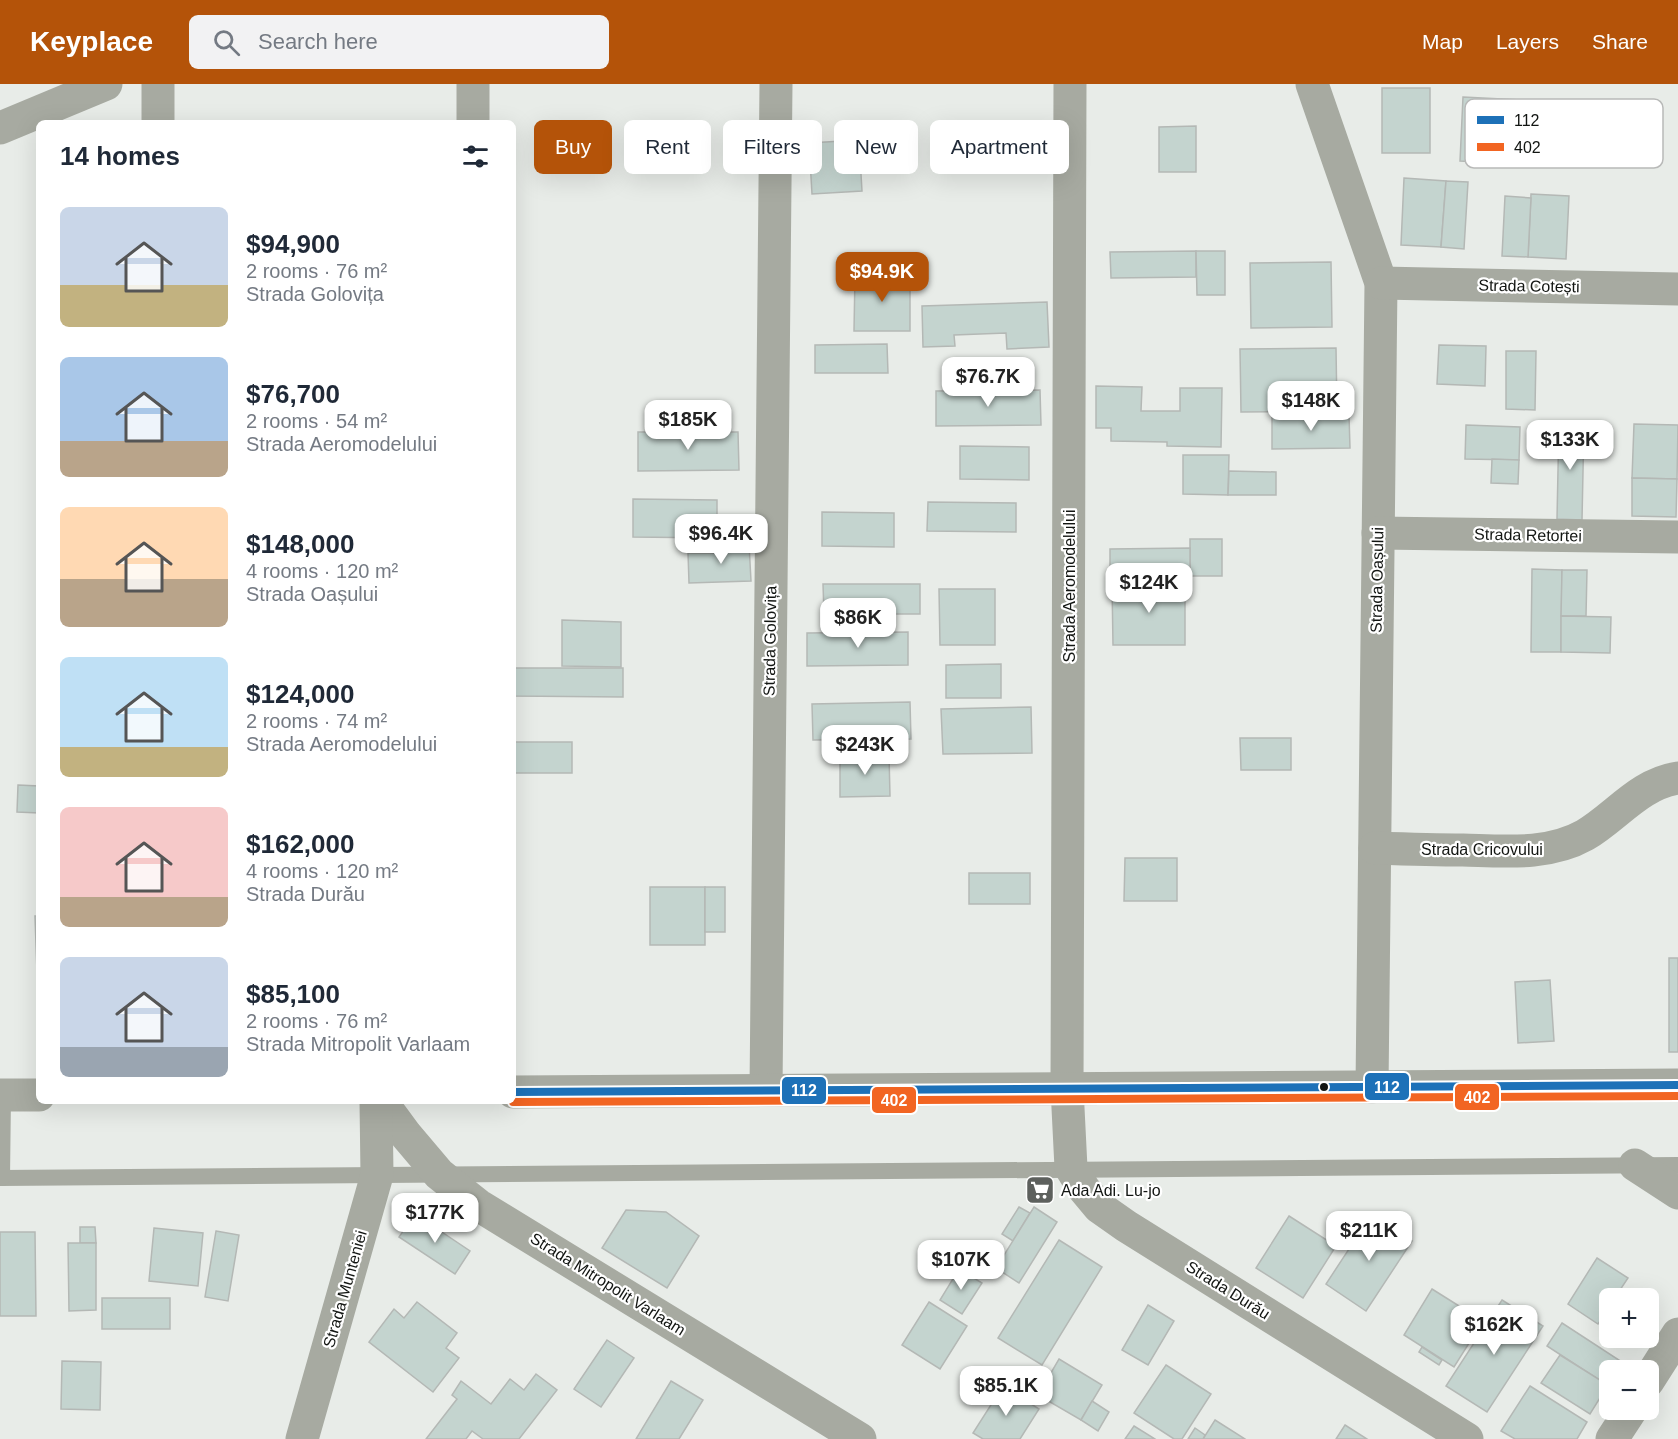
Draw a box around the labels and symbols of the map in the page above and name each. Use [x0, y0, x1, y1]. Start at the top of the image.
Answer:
legend [1465, 99, 1663, 168]
text: 112 [1514, 112, 1540, 129]
text: 402 [1514, 139, 1541, 156]
pin: $94.9K [833, 252, 931, 303]
street label: Strada Cotești [1478, 277, 1580, 295]
pin: $76.7K [939, 357, 1037, 408]
pin: $148K [1269, 381, 1353, 432]
pin: $185K [646, 400, 730, 451]
pin: $133K [1528, 420, 1612, 471]
street label: Strada Aeromodelului [1061, 510, 1078, 662]
pin: $96.4K [672, 514, 770, 565]
street label: Strada Retortei [1474, 526, 1582, 544]
street label: Strada Oașului [1368, 527, 1386, 633]
pin: $124K [1107, 563, 1191, 614]
street label: Strada Golovița [761, 586, 779, 696]
pin: $86K [822, 598, 894, 649]
pin: $243K [823, 725, 907, 776]
street label: Strada Cricovului [1421, 841, 1543, 858]
line badge: 112 [1364, 1072, 1410, 1101]
line badge: 112 [781, 1076, 827, 1105]
text: 112 [1374, 1079, 1400, 1096]
unlabelled marker [1318, 1081, 1330, 1093]
text: 112 [791, 1082, 817, 1099]
line badge: 402 [1454, 1083, 1500, 1111]
line badge: 402 [871, 1086, 917, 1114]
text: 402 [1464, 1089, 1490, 1106]
text: 402 [881, 1092, 907, 1109]
supermarket icon: Ada Adi. Lu-jo [1024, 1174, 1056, 1206]
place label: Ada Adi. Lu-jo [1061, 1182, 1161, 1199]
pin: $177K [393, 1193, 477, 1244]
pin: $211K [1327, 1211, 1411, 1262]
street label: Strada Munteniei [320, 1229, 370, 1349]
street label: Strada Mitropolit Varlaam [527, 1229, 689, 1339]
pin: $107K [919, 1240, 1003, 1291]
street label: Strada Durău [1183, 1258, 1273, 1322]
pin: $162K [1452, 1305, 1536, 1356]
pin: $85.1K [957, 1366, 1055, 1417]

